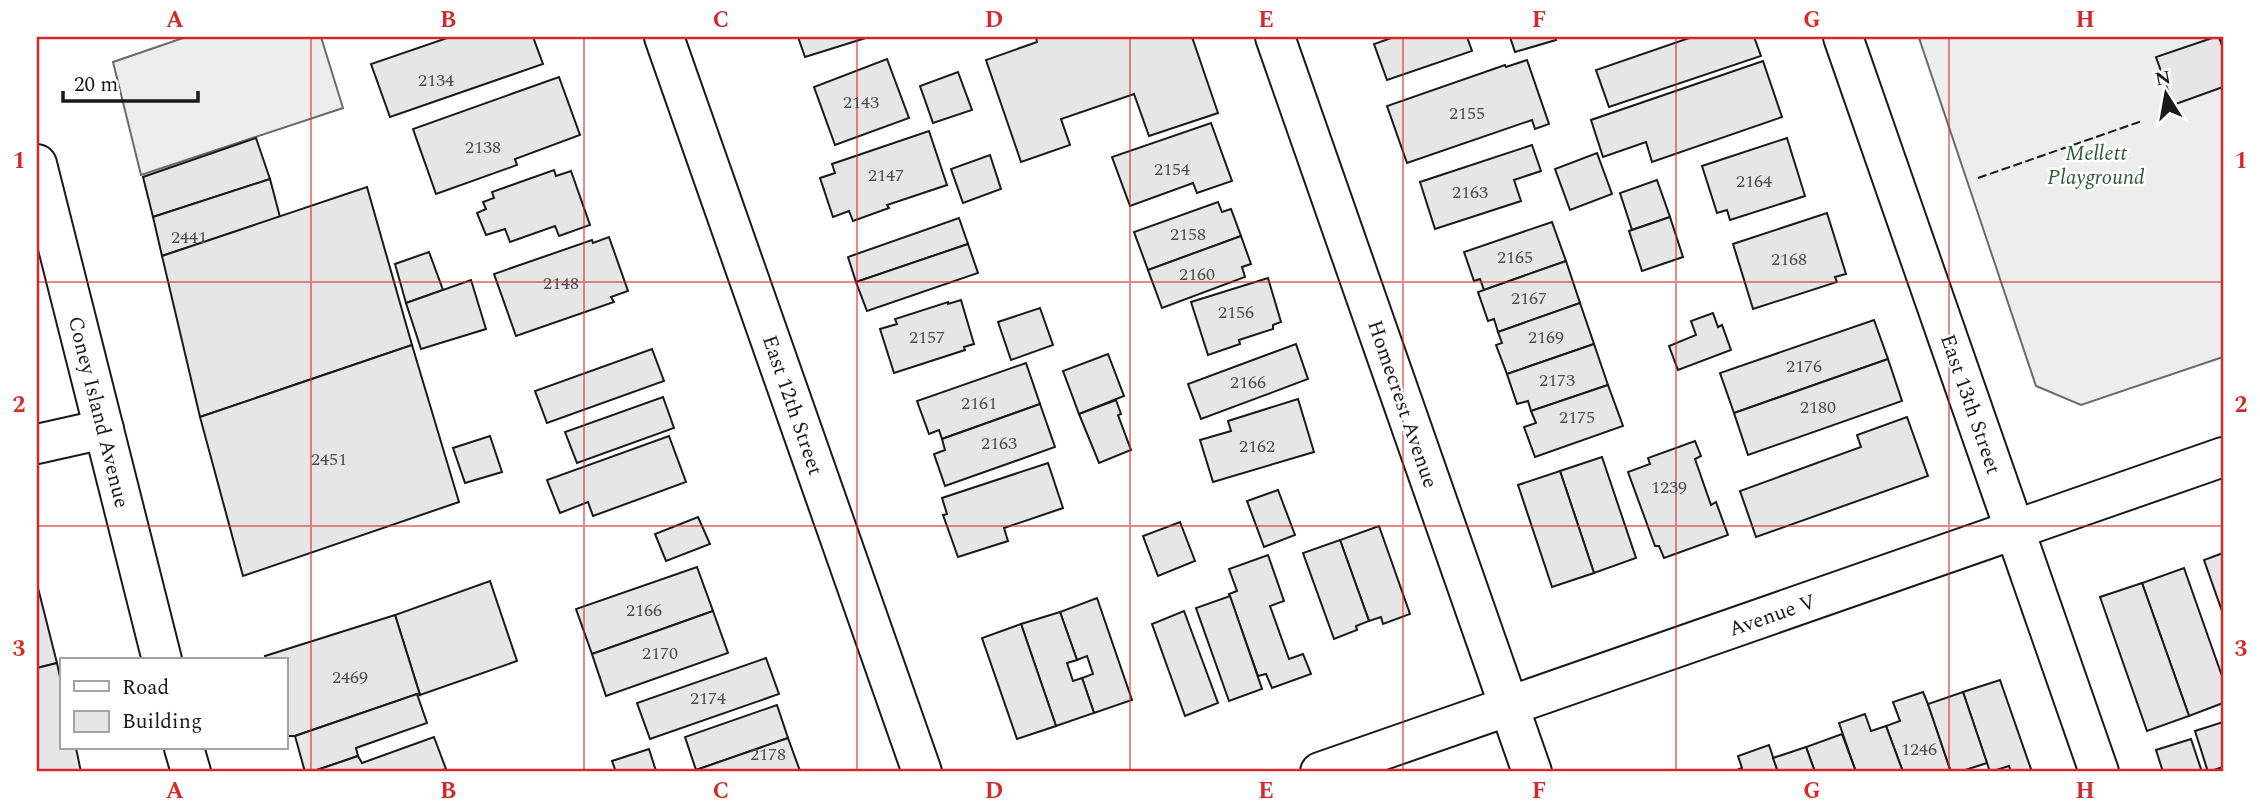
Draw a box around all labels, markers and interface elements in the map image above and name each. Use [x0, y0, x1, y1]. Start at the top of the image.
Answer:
text: A [166, 3, 184, 38]
text: B [440, 3, 456, 38]
text: C [713, 3, 729, 38]
text: D [985, 3, 1003, 38]
text: E [1258, 3, 1274, 38]
text: F [1532, 3, 1546, 38]
text: G [1803, 3, 1821, 38]
text: H [2075, 3, 2095, 38]
scale bar [63, 60, 198, 104]
north arrow [2130, 60, 2200, 130]
text: N [2153, 63, 2173, 94]
house number: 2134 [418, 67, 454, 94]
text: 20 m [74, 69, 118, 101]
house number: 2143 [843, 89, 879, 116]
house number: 2155 [1449, 100, 1485, 127]
house number: 2138 [465, 134, 501, 161]
park label: Mellett Playground [2047, 138, 2145, 194]
text: 1 [13, 144, 25, 179]
text: 1 [2235, 144, 2247, 179]
house number: 2154 [1154, 156, 1190, 183]
house number: 2147 [868, 162, 904, 189]
house number: 2164 [1736, 168, 1772, 195]
house number: 2163 [1452, 179, 1488, 206]
house number: 2158 [1170, 221, 1206, 248]
house number: 2441 [171, 224, 207, 251]
house number: 2165 [1497, 244, 1533, 271]
house number: 2168 [1771, 246, 1807, 273]
house number: 2160 [1179, 261, 1215, 288]
house number: 2148 [543, 270, 579, 297]
house number: 2167 [1511, 285, 1547, 312]
house number: 2156 [1218, 299, 1254, 326]
street label: Coney Island Avenue [59, 313, 137, 511]
street label: Homecrest Avenue [1358, 316, 1446, 493]
house number: 2157 [909, 324, 945, 351]
house number: 2169 [1528, 324, 1564, 351]
street label: East 13th Street [1931, 330, 2009, 479]
street label: East 12th Street [753, 331, 831, 480]
house number: 2176 [1786, 353, 1822, 380]
house number: 2173 [1539, 367, 1575, 394]
house number: 2166 [1230, 369, 1266, 396]
text: 2 [13, 388, 26, 423]
text: 2 [2235, 388, 2248, 423]
house number: 2161 [961, 390, 997, 417]
house number: 2180 [1800, 394, 1836, 421]
house number: 2175 [1559, 404, 1595, 431]
house number: 2163 [981, 430, 1017, 457]
house number: 2162 [1239, 433, 1275, 460]
house number: 2451 [311, 446, 347, 473]
house number: 1239 [1651, 474, 1687, 501]
street label: Avenue V [1725, 586, 1820, 646]
house number: 2166 [626, 597, 662, 624]
text: 3 [13, 632, 26, 667]
text: 3 [2235, 632, 2248, 667]
house number: 2170 [642, 640, 678, 667]
legend [60, 658, 287, 750]
house number: 2469 [332, 664, 368, 691]
text: Road [122, 672, 169, 704]
house number: 2174 [690, 685, 726, 712]
text: Building [122, 706, 202, 738]
house number: 1246 [1901, 736, 1937, 763]
house number: 2178 [750, 741, 786, 768]
text: A [166, 774, 184, 809]
text: B [440, 774, 456, 809]
text: C [713, 774, 729, 809]
text: D [985, 774, 1003, 809]
text: E [1258, 774, 1274, 809]
text: F [1532, 774, 1546, 809]
text: G [1803, 774, 1821, 809]
text: H [2075, 774, 2095, 809]

